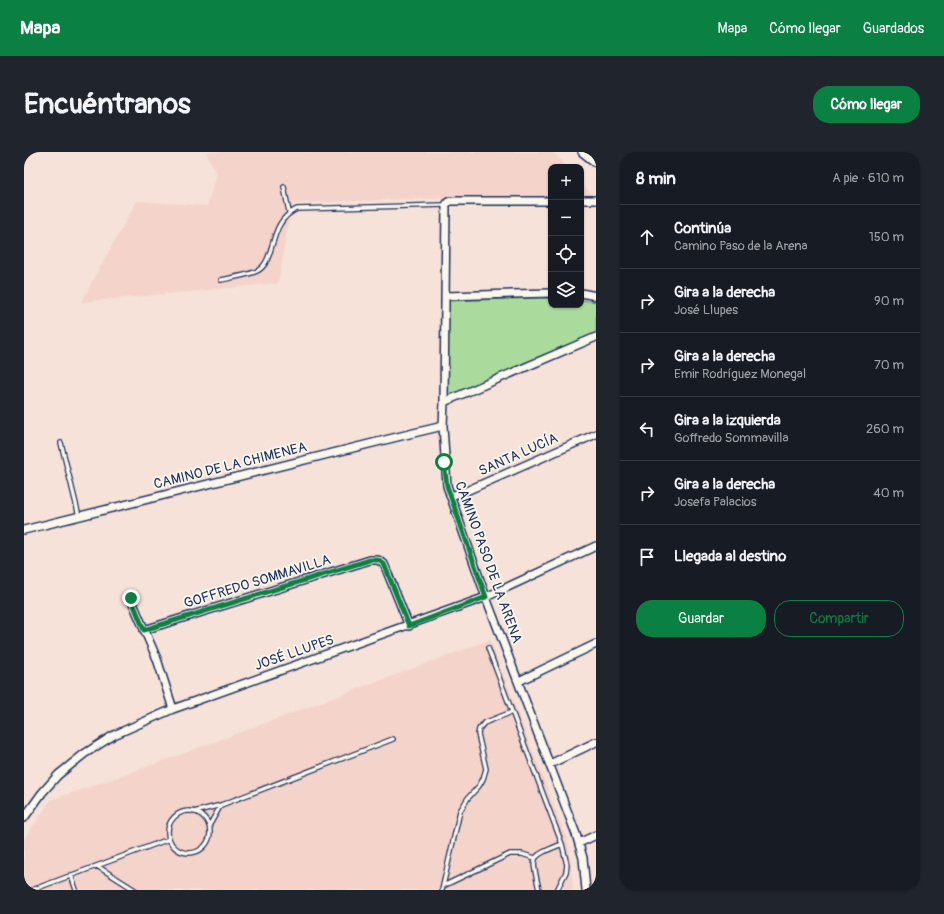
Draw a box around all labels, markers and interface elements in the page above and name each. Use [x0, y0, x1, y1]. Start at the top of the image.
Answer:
text: Mapa [20, 16, 60, 40]
text: Mapa [718, 20, 747, 37]
text: Cómo llegar [769, 20, 841, 37]
text: Guardados [863, 20, 924, 37]
button: Cómo llegar [813, 86, 920, 123]
text: Encuéntranos [24, 87, 191, 122]
map controls [548, 164, 584, 308]
button: + [548, 164, 584, 200]
text: 8 min [636, 168, 676, 189]
text: A pie · 610 m [832, 170, 904, 186]
button: − [548, 200, 584, 236]
text: Continúa [674, 219, 731, 238]
icon: ahead [636, 226, 658, 248]
text: 150 m [869, 229, 904, 245]
button: locate [548, 236, 584, 272]
text: Camino Paso de la Arena [674, 238, 808, 254]
button: layers [548, 272, 584, 308]
text: Gira a la derecha [674, 283, 775, 302]
icon: right [636, 290, 658, 312]
text: 90 m [874, 293, 904, 309]
text: José Llupes [674, 302, 738, 318]
text: Gira a la derecha [674, 347, 775, 366]
icon: right [636, 354, 658, 376]
text: 70 m [874, 357, 904, 373]
text: Emir Rodríguez Monegal [674, 366, 806, 382]
text: Gira a la izquierda [674, 411, 781, 430]
icon: left [636, 418, 658, 440]
text: 260 m [866, 421, 904, 437]
street label: SANTA LUCÍA [475, 428, 561, 480]
text: Goffredo Sommavilla [674, 430, 789, 446]
street label: CAMINO DE LA CHIMENEA [152, 438, 308, 493]
route start [435, 453, 453, 471]
text: Gira a la derecha [674, 475, 775, 494]
street label: CAMINO PASO DE LA ARENA [451, 479, 526, 645]
icon: right [636, 482, 658, 504]
text: 40 m [873, 485, 904, 501]
text: Josefa Palacios [674, 494, 757, 510]
icon: arrive [636, 546, 658, 568]
text: Llegada al destino [674, 547, 786, 566]
street label: GOFFREDO SOMMAVILLA [182, 551, 333, 612]
route end [122, 589, 140, 607]
button: Guardar [636, 600, 766, 637]
button: Compartir [774, 600, 904, 637]
street label: JOSÉ LLUPES [252, 630, 336, 674]

